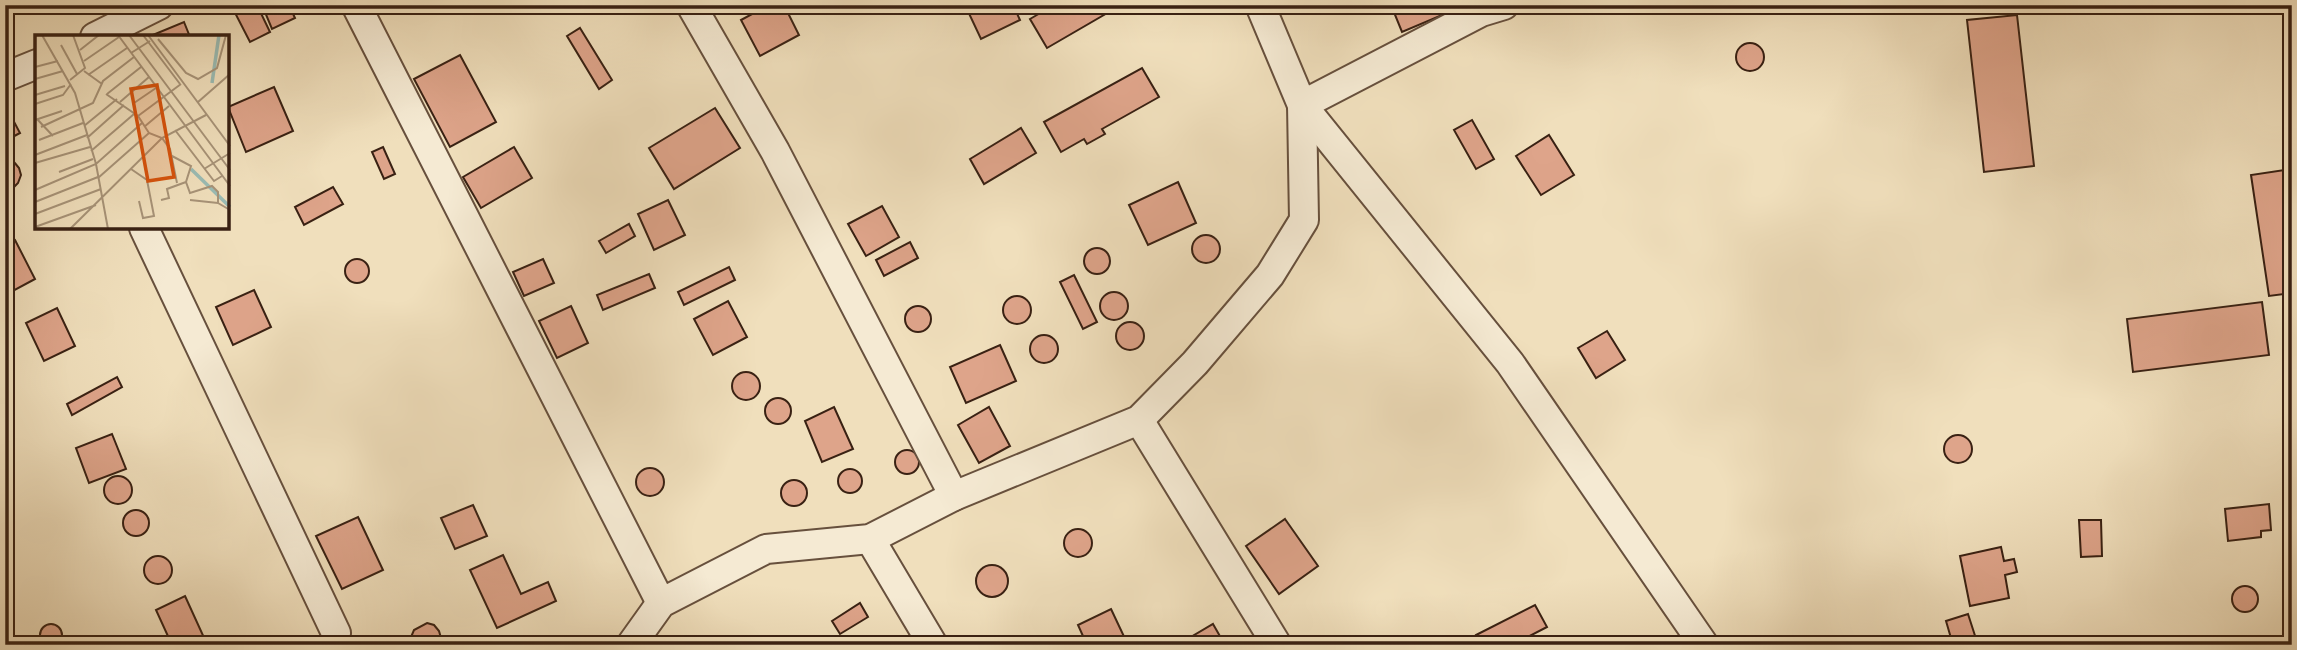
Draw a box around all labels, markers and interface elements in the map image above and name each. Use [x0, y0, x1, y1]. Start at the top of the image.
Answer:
inset map [35, 35, 229, 229]

